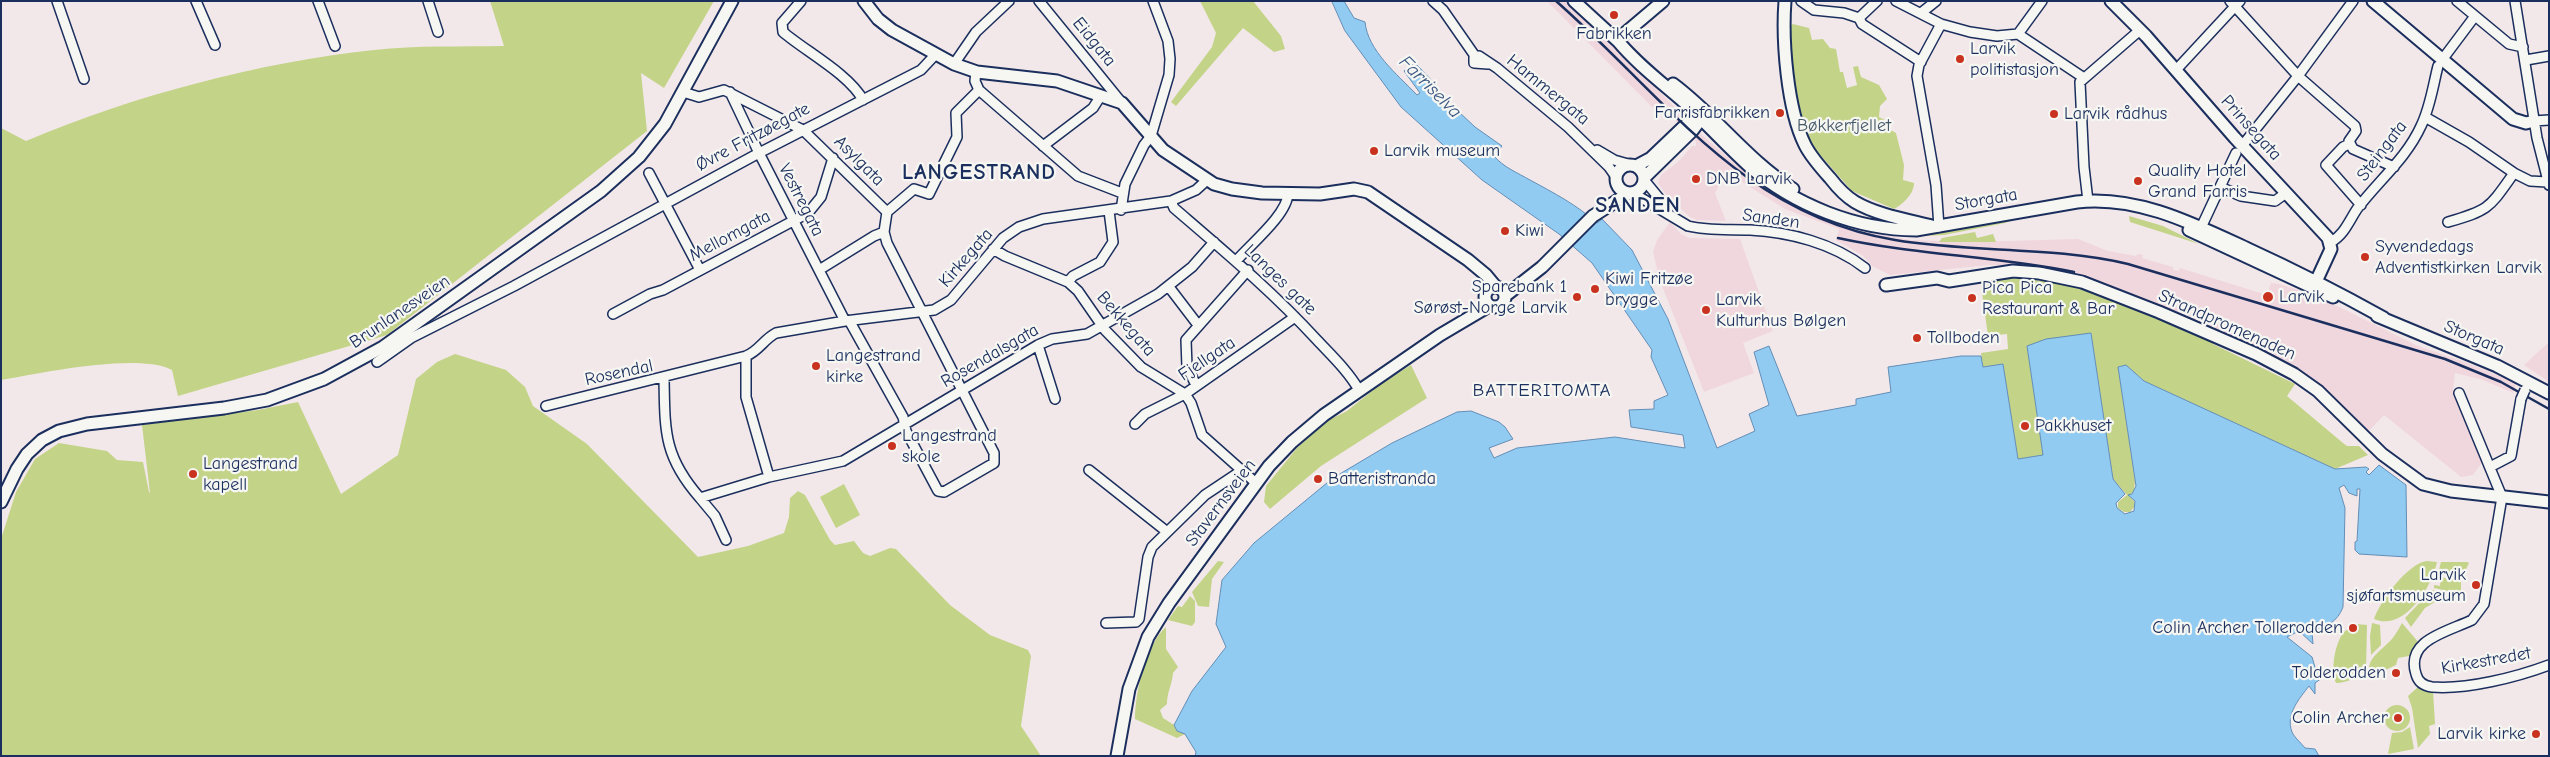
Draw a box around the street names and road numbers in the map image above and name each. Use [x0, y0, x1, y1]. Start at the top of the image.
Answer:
street label: Eidgata [1068, 13, 1120, 71]
street label: Hammergata [1502, 50, 1594, 130]
street label: Prinsegata [2216, 91, 2286, 165]
street label: Øvre Fritzøegate [692, 98, 814, 176]
street label: Steingata [2352, 116, 2412, 186]
street label: Asylgata [829, 131, 889, 191]
street label: Vestregata [773, 160, 829, 240]
street label: Storgata [1953, 184, 2019, 216]
street label: Sanden [1741, 204, 1801, 234]
street label: Mellomgata [686, 206, 774, 266]
street label: Kirkegata [934, 224, 998, 292]
street label: Langes gate [1239, 240, 1321, 320]
street label: Brunlanesveien [346, 271, 454, 353]
street label: Strandpromenaden [2155, 285, 2299, 365]
street label: Bekkegata [1092, 287, 1160, 361]
street label: Storgata [2441, 316, 2507, 360]
street label: Rosendalsgata [937, 319, 1043, 393]
street label: Fjellgata [1174, 332, 1240, 386]
street label: Rosendal [583, 355, 655, 391]
street label: Stavernsveien [1181, 455, 1261, 551]
street label: Kirkestredet [2439, 642, 2533, 680]

